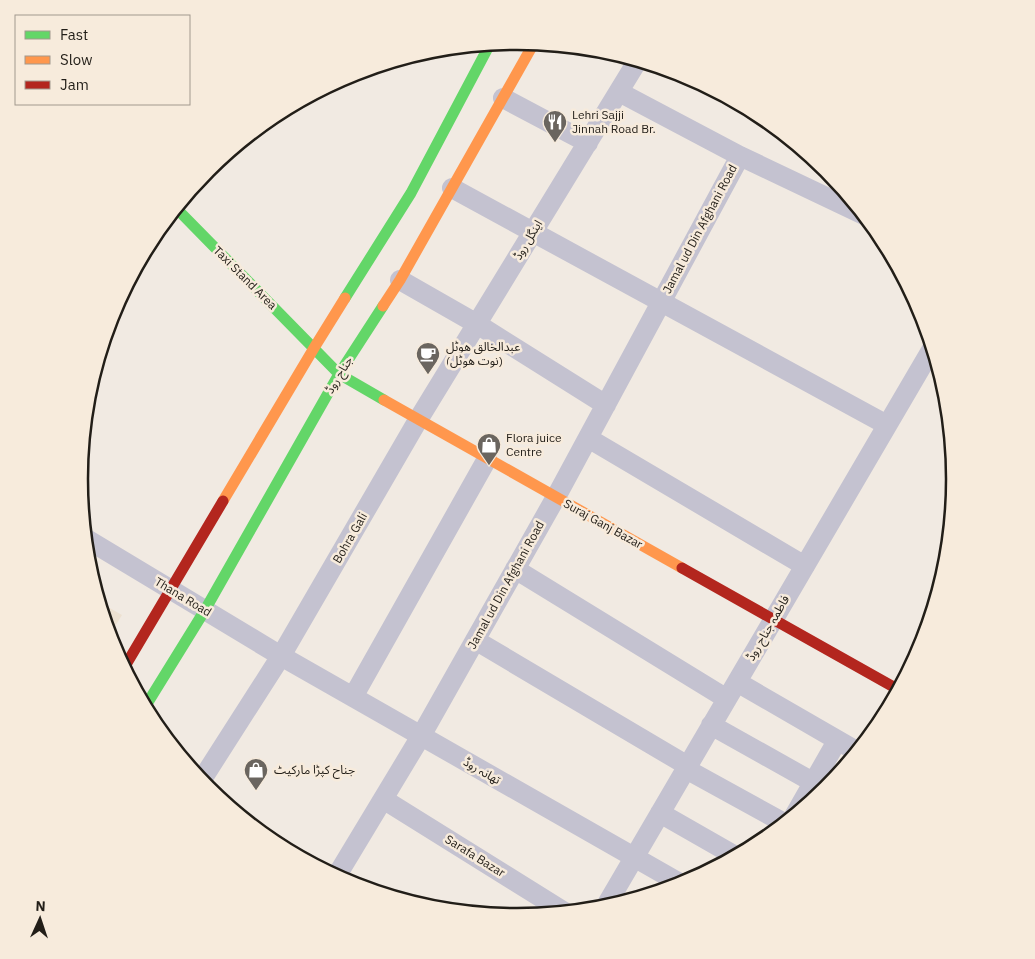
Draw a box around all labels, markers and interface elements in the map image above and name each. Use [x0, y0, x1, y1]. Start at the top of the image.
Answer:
legend [15, 15, 190, 105]
text: Fast [60, 25, 88, 44]
text: Slow [60, 50, 93, 69]
text: Jam [60, 75, 89, 94]
place label: Lehri Sajji Jinnah Road Br. [572, 107, 656, 136]
restaurant icon: Lehri Sajji Jinnah Road Br. [542, 109, 568, 143]
street label: Jamal ud Din Afghani Road [659, 162, 740, 296]
street label: اینگل روڈ [510, 217, 545, 262]
street label: Taxi Stand Area [210, 243, 281, 313]
place label: عبدالخالق ھوٹل (توت ھوٹل) [446, 339, 520, 368]
cafe icon: عبدالخالق ھوٹل (توت ھوٹل) [415, 341, 441, 375]
street label: جناح روڈ [322, 353, 357, 397]
place label: Flora juice Centre [506, 430, 562, 459]
shop icon: Flora juice Centre [476, 432, 502, 466]
street label: Suraj Ganj Bazar [561, 496, 646, 552]
street label: Bohra Gali [329, 510, 370, 566]
street label: Jamal ud Din Afghani Road [464, 518, 547, 651]
street label: Thana Road [152, 574, 214, 619]
street label: فاطمہ جناح روڈ [743, 592, 794, 664]
street label: تھانہ روڈ [461, 754, 504, 787]
shop icon: جناح کپڑا مارکیٹ [243, 757, 269, 791]
place label: جناح کپڑا مارکیٹ [274, 762, 355, 779]
street label: Sarafa Bazar [442, 831, 509, 880]
north arrow [15, 894, 65, 944]
text: N [35, 897, 46, 915]

